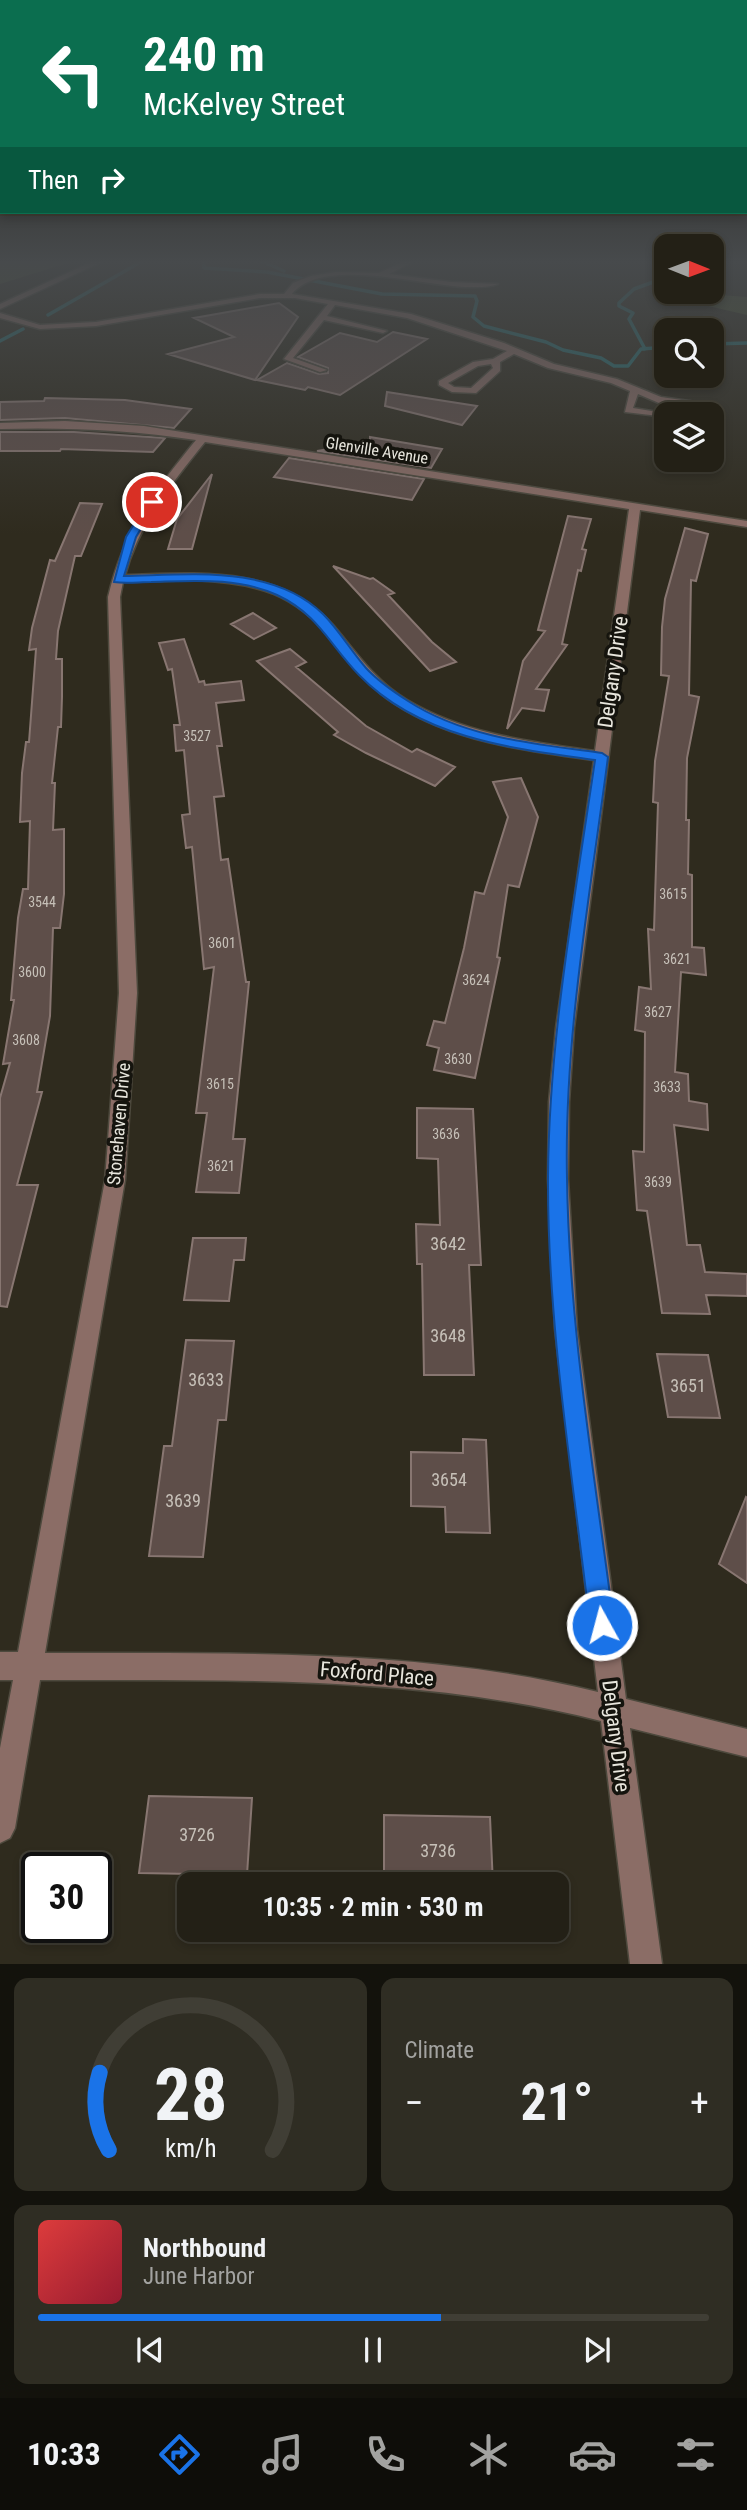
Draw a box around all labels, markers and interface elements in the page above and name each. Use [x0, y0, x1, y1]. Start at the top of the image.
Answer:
text: 240 m [143, 26, 265, 83]
icon: left [28, 28, 119, 119]
text: McKelvey Street [143, 85, 345, 123]
icon: right [93, 161, 131, 199]
text: Then [28, 165, 79, 195]
north arrow [654, 234, 724, 304]
map controls [654, 234, 724, 472]
button: search [654, 318, 724, 388]
button: layers [654, 402, 724, 472]
street label: Glenville Avenue [324, 433, 430, 468]
pin [122, 472, 182, 532]
icon: arrive [133, 483, 171, 521]
street label: Delgany Drive [593, 614, 633, 729]
house number: 3527 [183, 728, 211, 744]
house number: 3615 [659, 886, 687, 902]
house number: 3544 [28, 894, 56, 910]
house number: 3601 [208, 935, 236, 951]
house number: 3621 [663, 951, 691, 967]
house number: 3600 [18, 964, 46, 980]
house number: 3624 [462, 972, 490, 988]
house number: 3627 [644, 1004, 672, 1020]
house number: 3608 [12, 1032, 40, 1048]
house number: 3630 [444, 1051, 472, 1067]
street label: Stonehaven Drive [103, 1062, 134, 1186]
house number: 3615 [206, 1076, 234, 1092]
house number: 3633 [653, 1079, 681, 1095]
house number: 3636 [432, 1126, 460, 1142]
house number: 3621 [207, 1158, 235, 1174]
house number: 3639 [644, 1174, 672, 1190]
house number: 3642 [430, 1233, 466, 1254]
house number: 3648 [430, 1325, 466, 1346]
house number: 3633 [188, 1369, 224, 1390]
house number: 3651 [670, 1375, 706, 1396]
house number: 3654 [431, 1469, 467, 1490]
house number: 3639 [165, 1490, 201, 1511]
position arrow [565, 1588, 639, 1662]
street label: Foxford Place [319, 1657, 435, 1691]
street label: Delgany Drive [597, 1679, 635, 1794]
house number: 3726 [179, 1824, 215, 1845]
house number: 3736 [420, 1840, 456, 1861]
speed limit sign: 30 [21, 1852, 112, 1943]
text: 10:35 · 2 min · 530 m [263, 1892, 483, 1922]
text: Climate [405, 2037, 474, 2064]
text: 28 [153, 2053, 227, 2139]
text: 21° [520, 2072, 593, 2133]
text: − [405, 2081, 424, 2125]
text: + [690, 2081, 709, 2125]
text: km/h [165, 2134, 216, 2163]
text: Northbound [143, 2233, 266, 2263]
text: June Harbor [143, 2263, 255, 2290]
icon: previous [131, 2331, 169, 2369]
icon: pause [354, 2331, 392, 2369]
icon: next [578, 2331, 616, 2369]
icon: directions [155, 2430, 204, 2479]
icon: music [258, 2430, 307, 2479]
icon: phone [361, 2430, 410, 2479]
icon: climate [464, 2430, 513, 2479]
icon: car [568, 2430, 617, 2479]
icon: filters [671, 2430, 720, 2479]
text: 10:33 [27, 2435, 101, 2473]

